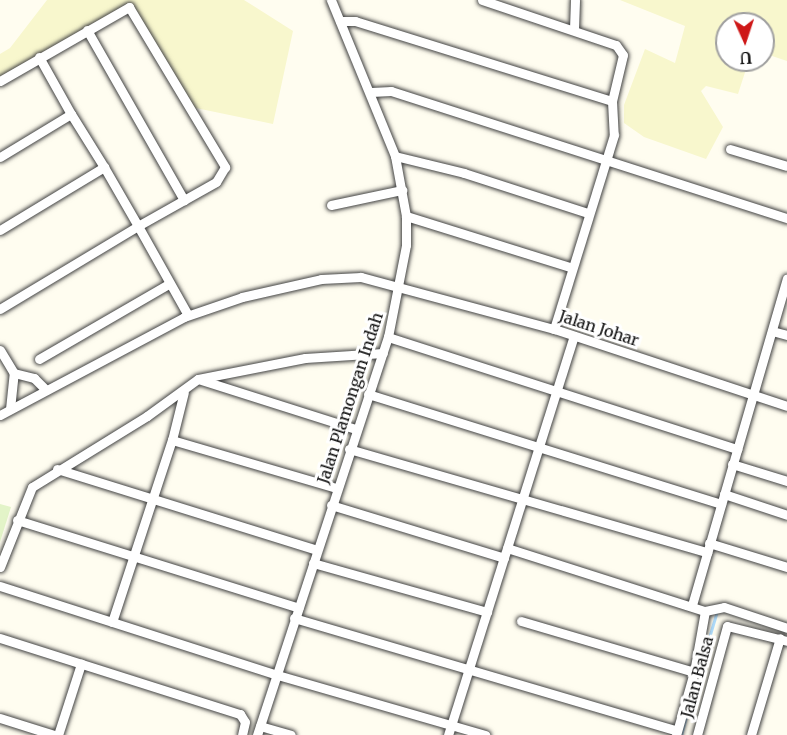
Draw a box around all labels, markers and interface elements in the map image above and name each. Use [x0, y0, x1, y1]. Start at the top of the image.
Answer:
north arrow [715, 12, 775, 72]
text: U [739, 48, 752, 68]
street label: Jalan Johar [557, 306, 641, 350]
street label: Jalan Plamongan Indah [313, 310, 387, 486]
street label: Jalan Balsa [677, 634, 717, 720]

